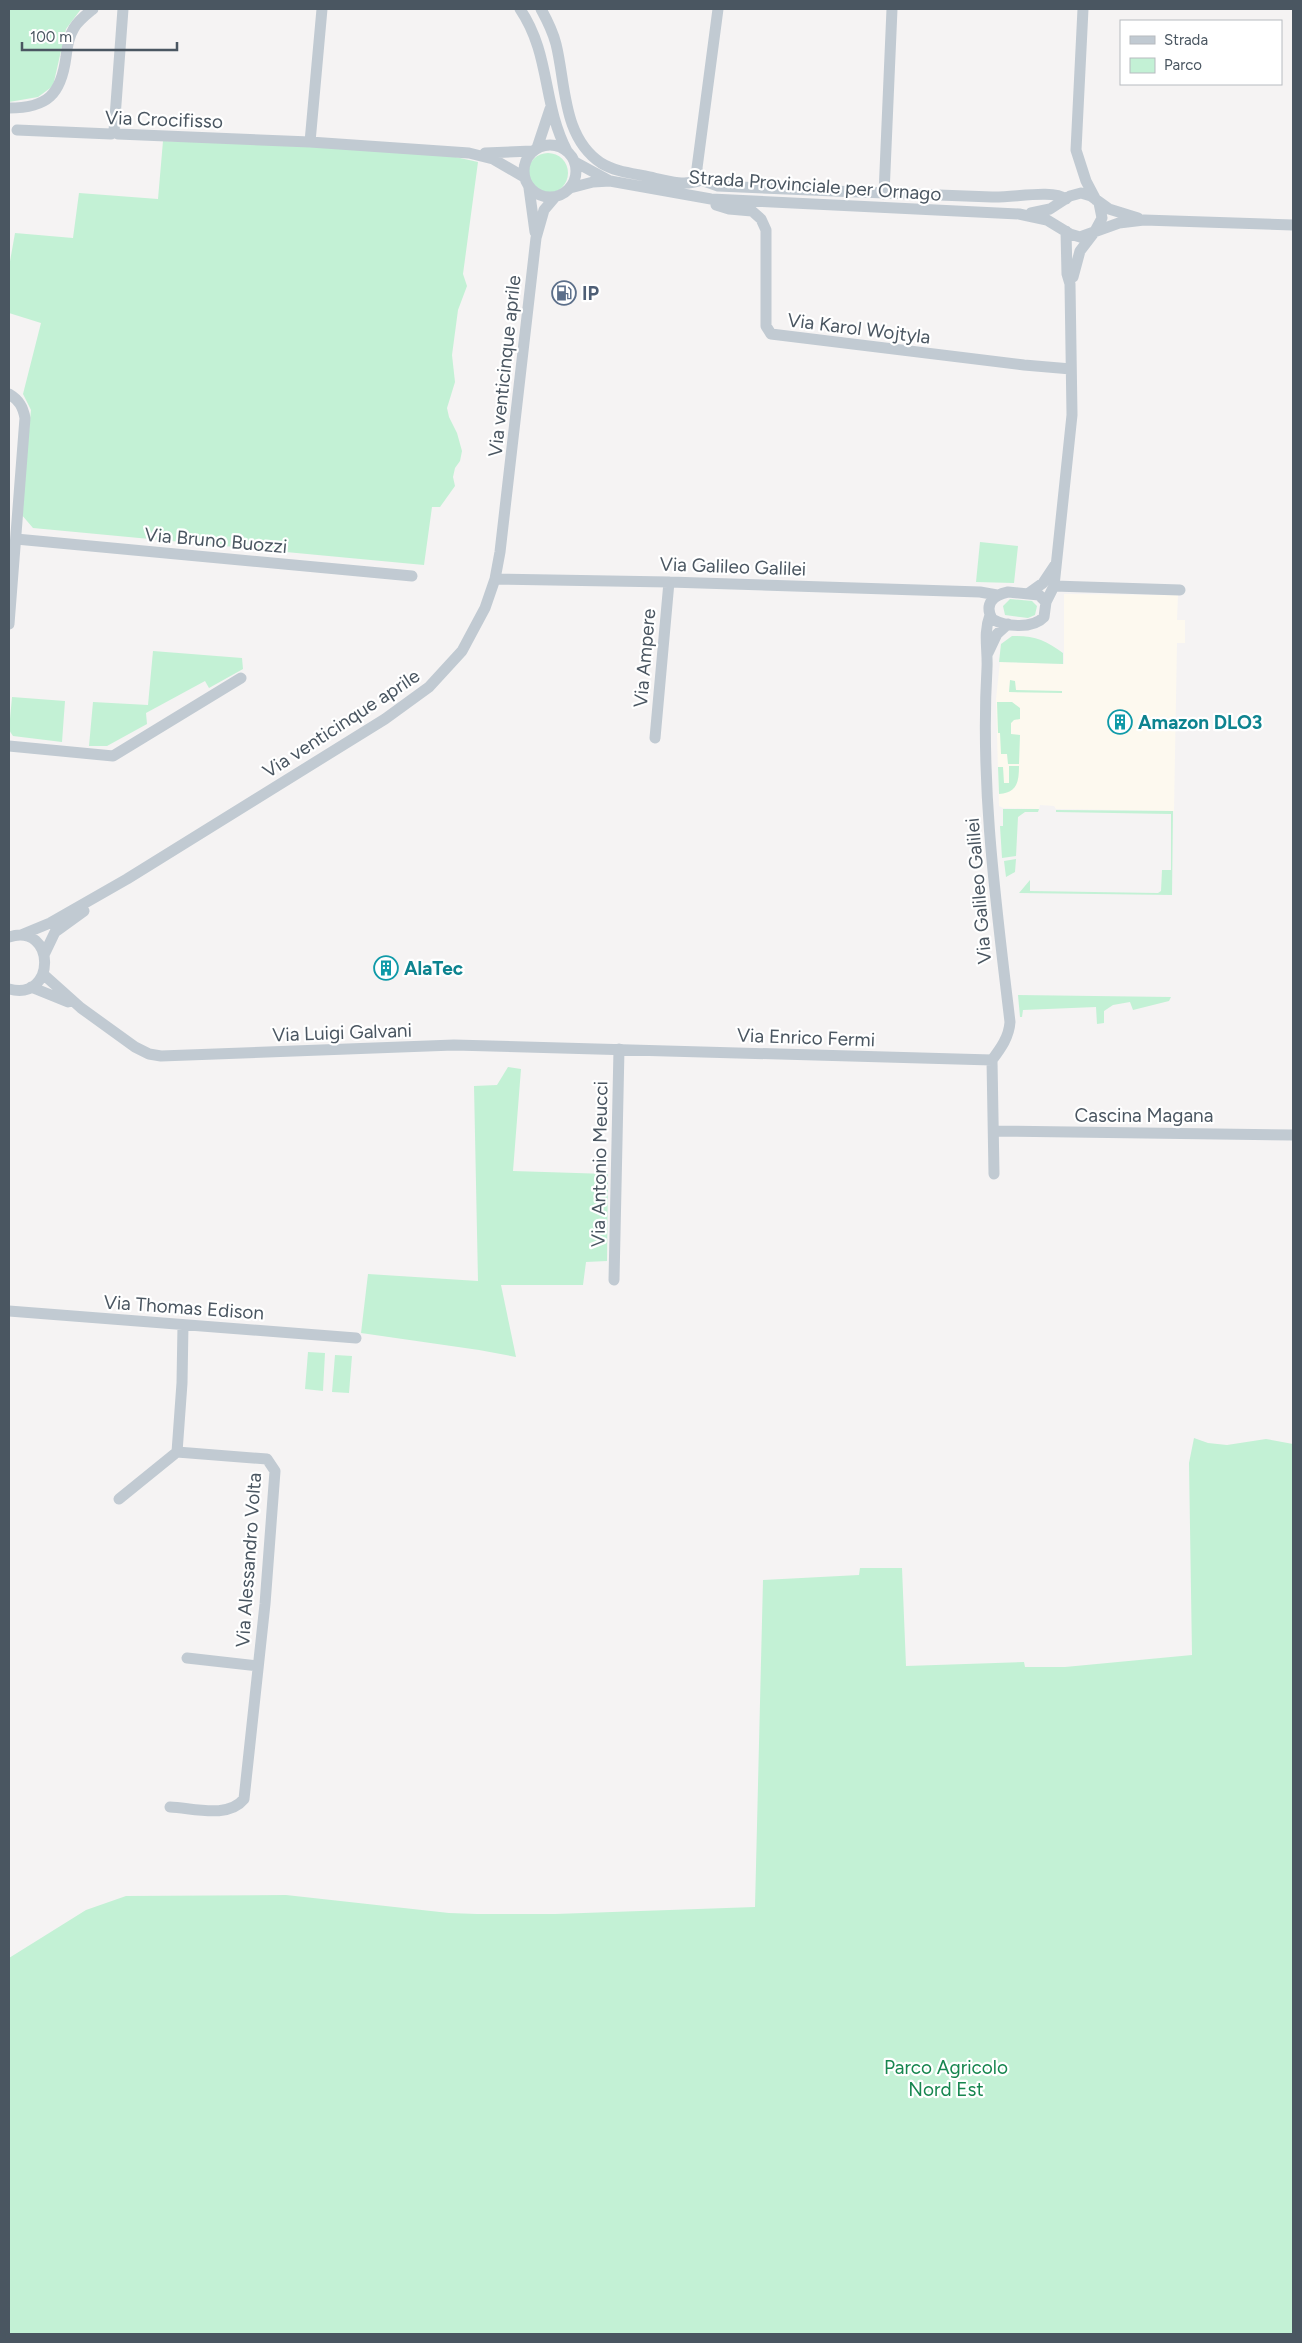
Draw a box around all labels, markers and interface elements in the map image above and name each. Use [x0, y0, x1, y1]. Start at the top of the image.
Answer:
scale bar [22, 20, 178, 52]
legend [1120, 20, 1282, 85]
text: 100 m [30, 28, 72, 46]
text: Strada [1164, 31, 1208, 49]
text: Parco [1164, 56, 1202, 74]
street label: Via Crocifisso [105, 106, 223, 133]
street label: Strada Provinciale per Ornago [688, 165, 942, 206]
street label: Via venticinque aprile [484, 274, 525, 458]
fuel station icon: IP [551, 280, 577, 306]
place label: IP [582, 282, 599, 305]
street label: Via Karol Wojtyla [786, 308, 932, 349]
street label: Via Bruno Buozzi [144, 523, 288, 558]
street label: Via Galileo Galilei [659, 552, 807, 581]
street label: Via Ampere [629, 608, 660, 709]
street label: Via venticinque aprile [259, 664, 424, 783]
building icon: Amazon DLO3 [1107, 709, 1133, 735]
place label: Amazon DLO3 [1138, 711, 1262, 734]
street label: Via Galileo Galilei [961, 817, 996, 965]
building icon: AlaTec [373, 955, 399, 981]
place label: AlaTec [404, 957, 463, 980]
street label: Via Luigi Galvani [272, 1019, 412, 1046]
street label: Via Enrico Fermi [737, 1024, 875, 1051]
street label: Via Antonio Meucci [587, 1081, 612, 1247]
street label: Cascina Magana [1075, 1104, 1213, 1127]
street label: Via Thomas Edison [103, 1290, 265, 1325]
street label: Via Alessandro Volta [231, 1472, 266, 1648]
park label: Parco Agricolo Nord Est [884, 2056, 1008, 2101]

